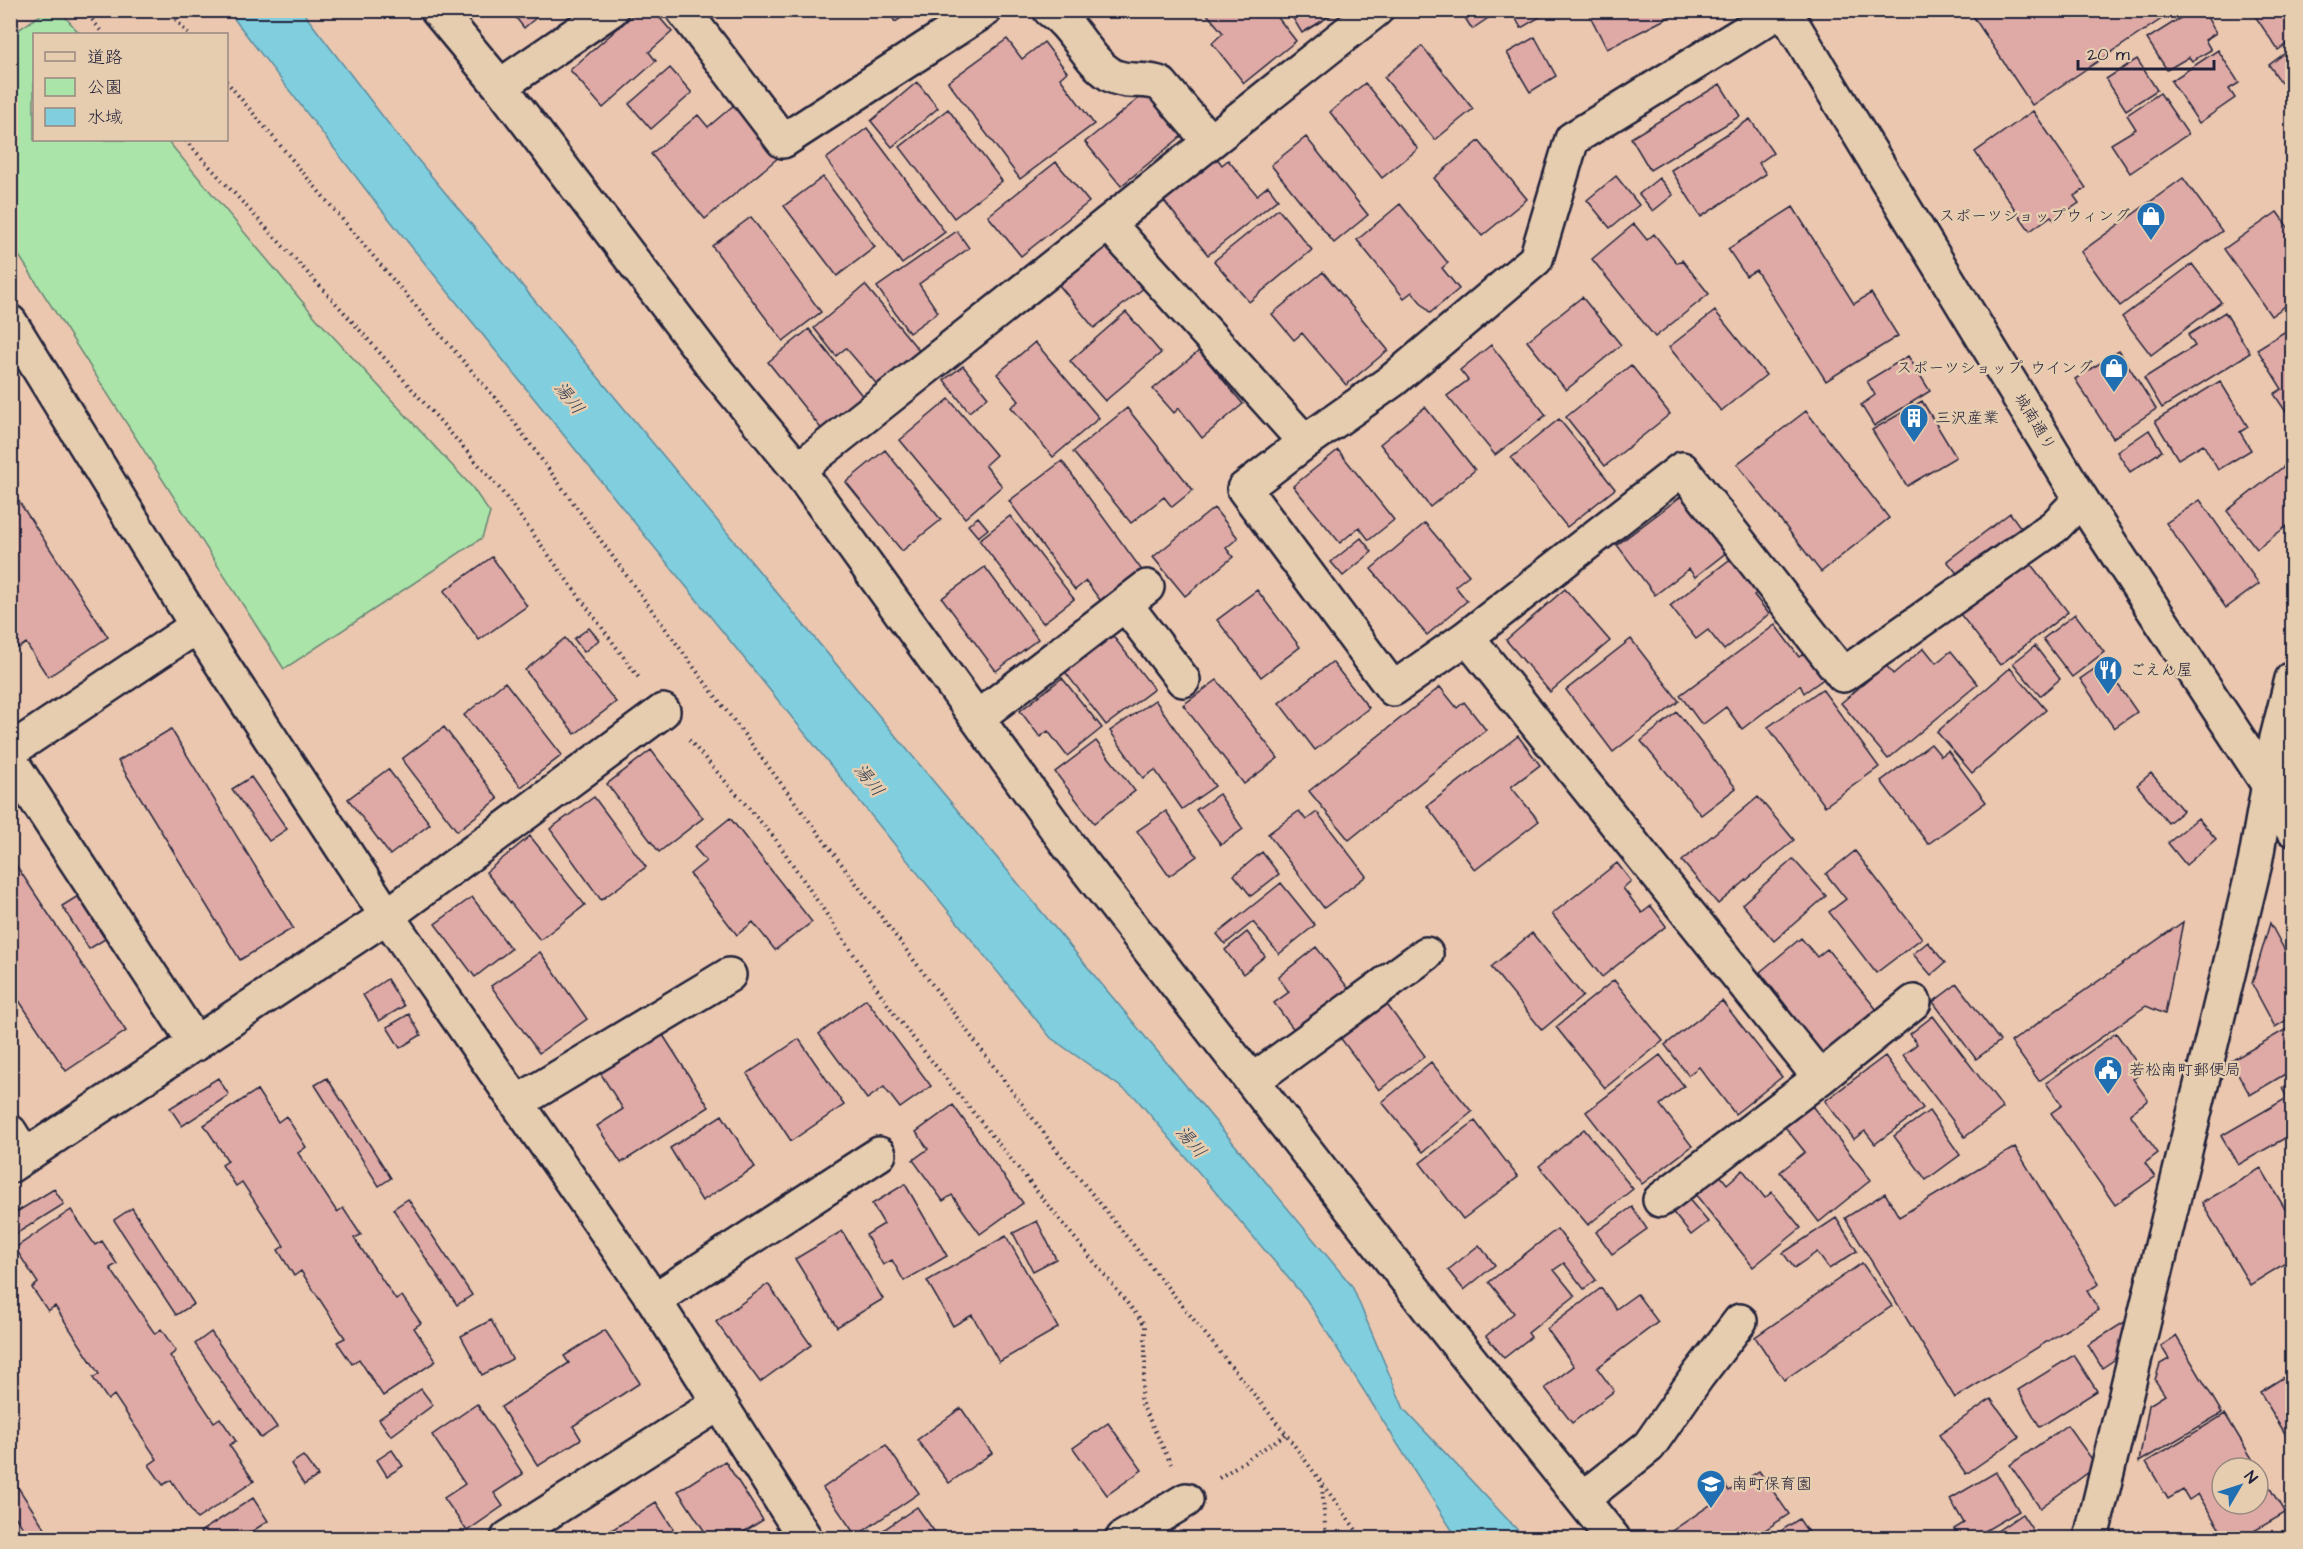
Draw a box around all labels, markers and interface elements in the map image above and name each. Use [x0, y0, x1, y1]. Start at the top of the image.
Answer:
legend [33, 33, 228, 141]
scale bar [2078, 33, 2214, 71]
text: 20 m [2087, 42, 2130, 67]
text: 道路 [87, 45, 123, 70]
text: 公園 [87, 75, 123, 100]
text: 水域 [87, 105, 123, 130]
shop icon: スポーツショップウィング [2135, 200, 2167, 242]
place label: スポーツショップウィング [1939, 205, 2130, 227]
shop icon: スポーツショップ ウイング [2098, 352, 2130, 394]
place label: スポーツショップ ウイング [1896, 357, 2093, 379]
water label: 湯川 [548, 376, 590, 420]
street label: 城南通り [2009, 389, 2061, 455]
building icon: 三沢産業 [1898, 402, 1930, 444]
place label: 三沢産業 [1935, 407, 1999, 429]
restaurant icon: ごえん屋 [2092, 654, 2124, 696]
place label: ごえん屋 [2129, 659, 2193, 681]
water label: 湯川 [848, 758, 890, 802]
public building icon: 若松南町郵便局 [2092, 1054, 2124, 1096]
place label: 若松南町郵便局 [2129, 1059, 2241, 1081]
water label: 湯川 [1170, 1120, 1212, 1164]
north arrow [2210, 1456, 2270, 1516]
text: N [2239, 1466, 2263, 1488]
school or university icon: 南町保育園 [1695, 1468, 1727, 1510]
place label: 南町保育園 [1732, 1473, 1812, 1495]

